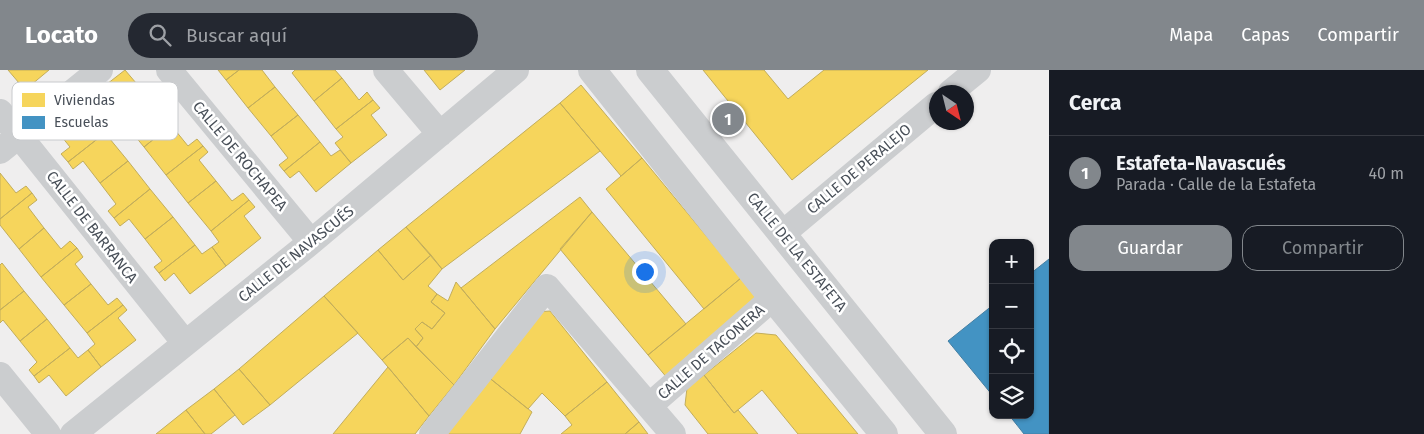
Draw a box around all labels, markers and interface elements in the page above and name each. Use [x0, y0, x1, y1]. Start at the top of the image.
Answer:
search box [128, 13, 478, 58]
text: Locato [25, 21, 98, 49]
icon: search [146, 21, 174, 49]
text: Buscar aquí [186, 24, 287, 47]
text: Mapa [1169, 24, 1213, 46]
text: Capas [1241, 24, 1290, 46]
text: Compartir [1318, 24, 1399, 46]
legend [12, 82, 178, 140]
north arrow [929, 85, 974, 130]
text: Cerca [1069, 90, 1121, 116]
text: Viviendas [54, 92, 115, 109]
street label: CALLE DE ROCHAPEA [189, 98, 291, 215]
pin: 1 [712, 100, 744, 138]
text: Escuelas [54, 114, 109, 131]
street label: CALLE DE PERALEJO [803, 120, 915, 218]
text: Estafeta-Navascués [1116, 152, 1286, 175]
text: 1 [1081, 164, 1089, 183]
text: 40 m [1369, 164, 1404, 183]
street label: CALLE DE BARRANCA [43, 167, 142, 287]
text: Parada · Calle de la Estafeta [1116, 175, 1316, 194]
street label: CALLE DE LA ESTAFETA [743, 189, 851, 315]
street label: CALLE DE NAVASCUÉS [235, 202, 357, 306]
button: Guardar [1069, 225, 1232, 271]
button: Compartir [1242, 225, 1404, 271]
map controls [989, 239, 1034, 419]
button: + [989, 239, 1034, 284]
your location [632, 259, 658, 285]
button: − [989, 284, 1034, 329]
street label: CALLE DE TACONERA [654, 301, 768, 403]
button: locate [989, 329, 1034, 374]
button: layers [989, 374, 1034, 419]

